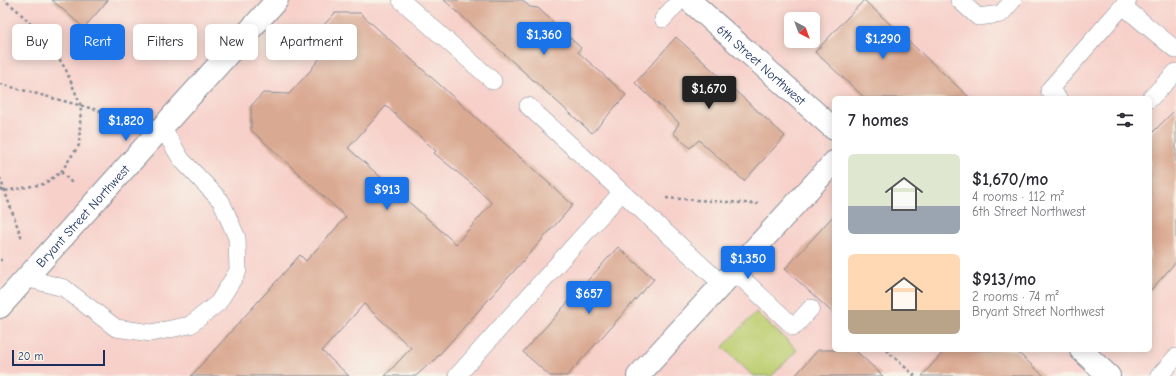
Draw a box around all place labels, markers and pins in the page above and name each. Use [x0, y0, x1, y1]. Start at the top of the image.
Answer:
pin: $1,360 [511, 22, 577, 56]
pin: $1,290 [850, 26, 916, 60]
pin: $1,670 [676, 76, 742, 110]
pin: $1,820 [93, 108, 159, 142]
pin: $913 [363, 177, 411, 211]
pin: $1,350 [715, 246, 781, 280]
pin: $657 [565, 281, 613, 315]

